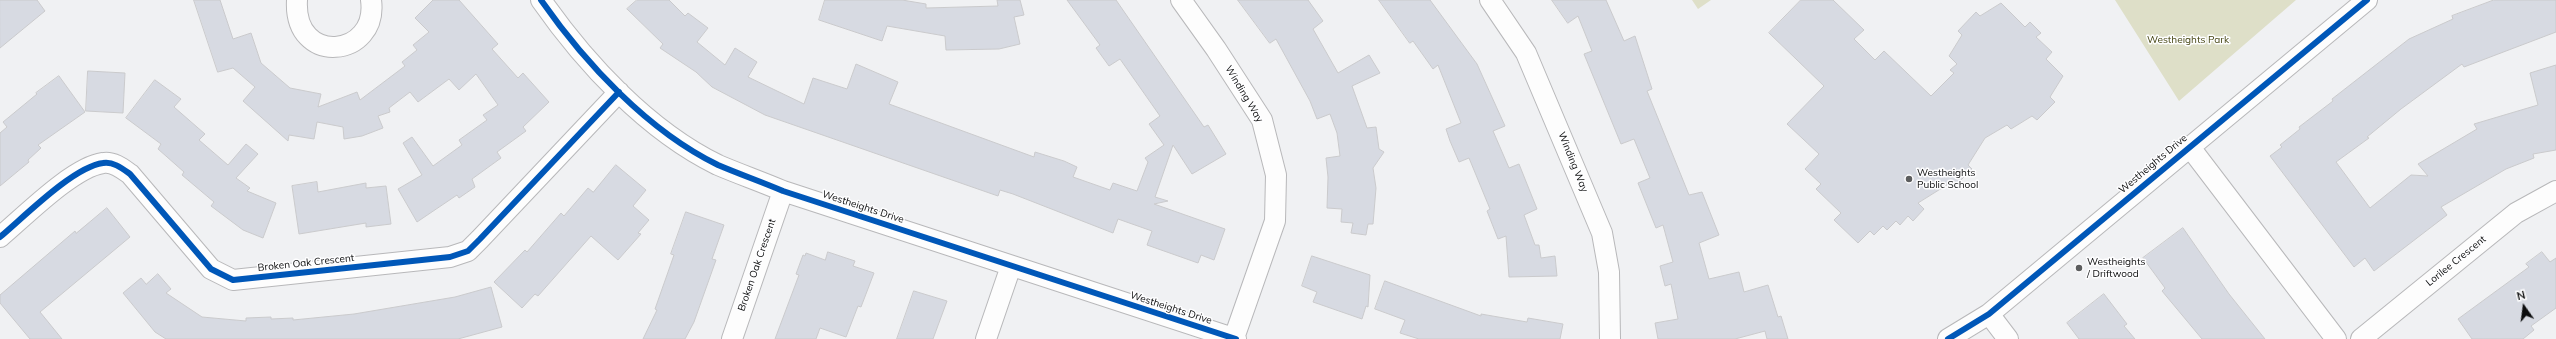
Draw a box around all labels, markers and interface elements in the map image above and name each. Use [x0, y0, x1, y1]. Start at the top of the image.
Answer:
park label: Westheights Park [2147, 34, 2229, 46]
street label: Winding Way [1222, 63, 1266, 125]
street label: Winding Way [1555, 130, 1591, 194]
street label: Westheights Drive [2117, 132, 2189, 196]
place label: Westheights Public School [1917, 167, 1978, 190]
marker: Westheights Public School [1904, 174, 1914, 184]
street label: Westheights Drive [821, 188, 905, 226]
street label: Broken Oak Crescent [736, 217, 778, 313]
street label: Lorilee Crescent [2424, 233, 2488, 289]
street label: Broken Oak Crescent [257, 252, 355, 274]
place label: Westheights / Driftwood [2087, 256, 2145, 280]
marker: Westheights / Driftwood [2074, 263, 2084, 273]
north arrow [2504, 287, 2544, 327]
text: N [2515, 288, 2527, 303]
street label: Westheights Drive [1129, 289, 1213, 327]

